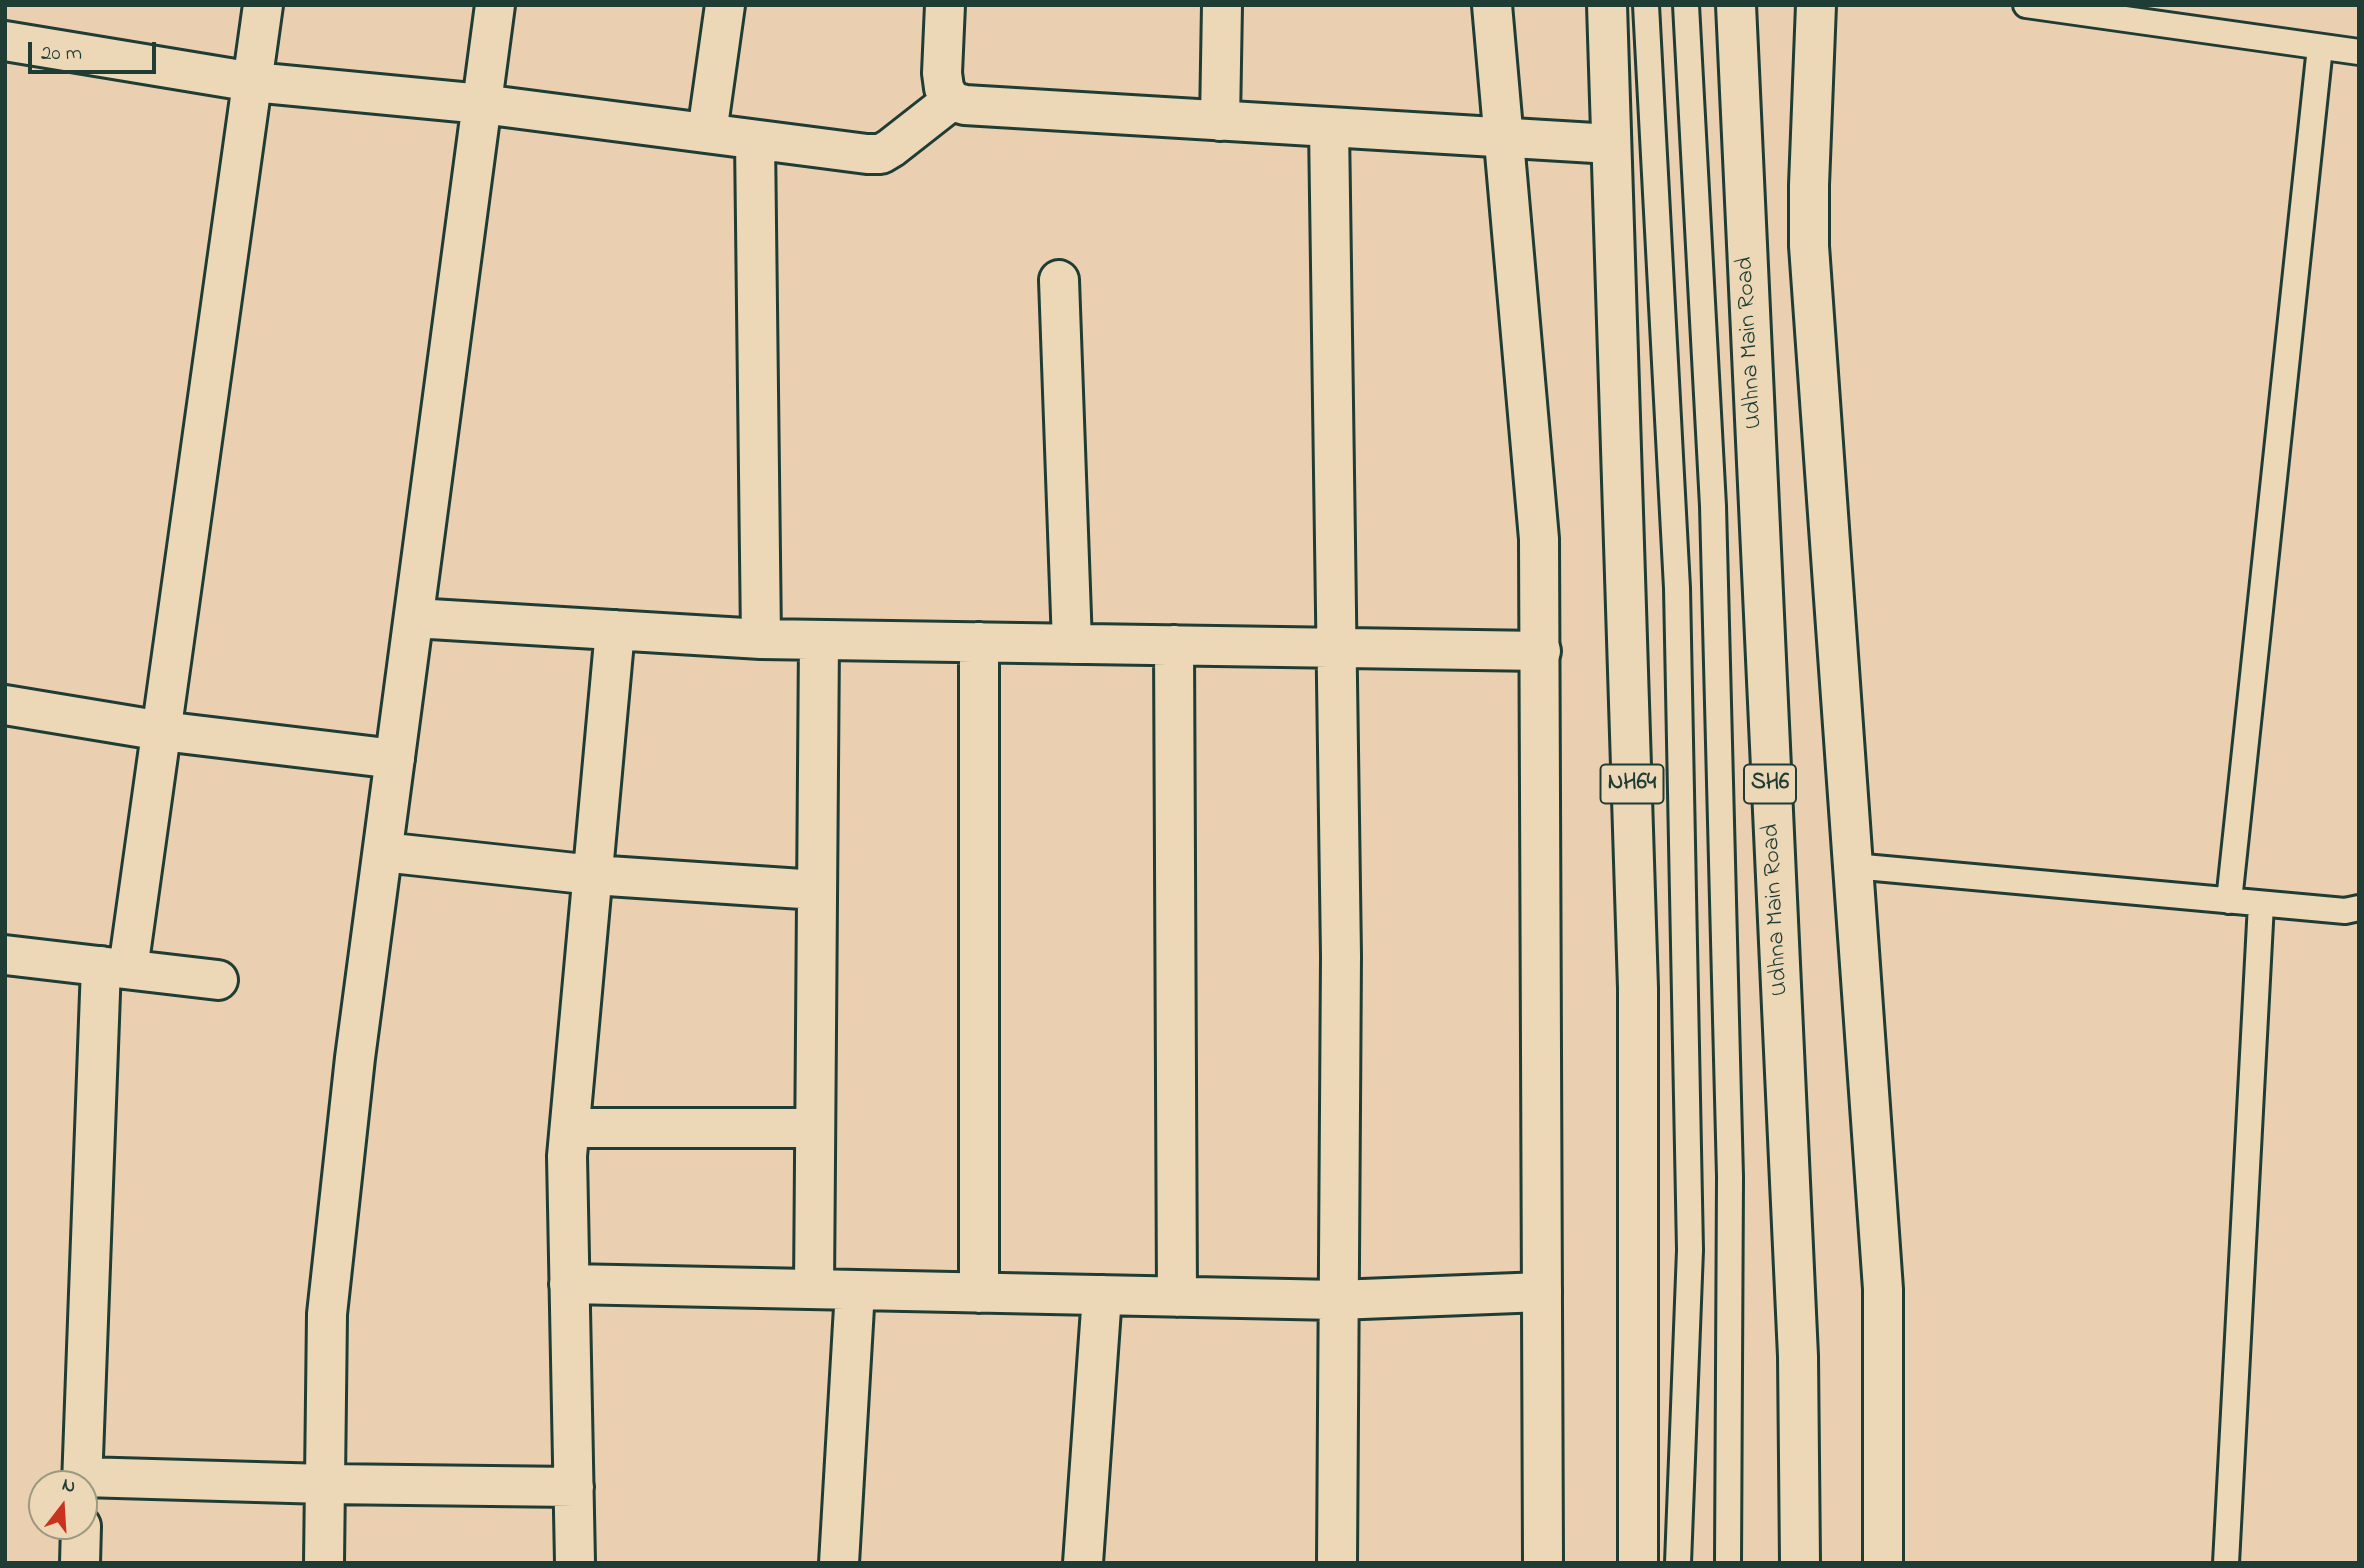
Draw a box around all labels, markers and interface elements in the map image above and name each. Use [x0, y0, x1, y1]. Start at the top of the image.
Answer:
scale bar [32, 28, 159, 72]
text: 20 m [41, 39, 82, 69]
street label: Udhna Main Road [1732, 256, 1770, 430]
road number: NH64 [1600, 764, 1664, 804]
road number: SH6 [1744, 764, 1796, 804]
street label: Udhna Main Road [1758, 823, 1796, 997]
north arrow [28, 1470, 98, 1540]
text: N [59, 1472, 79, 1501]

